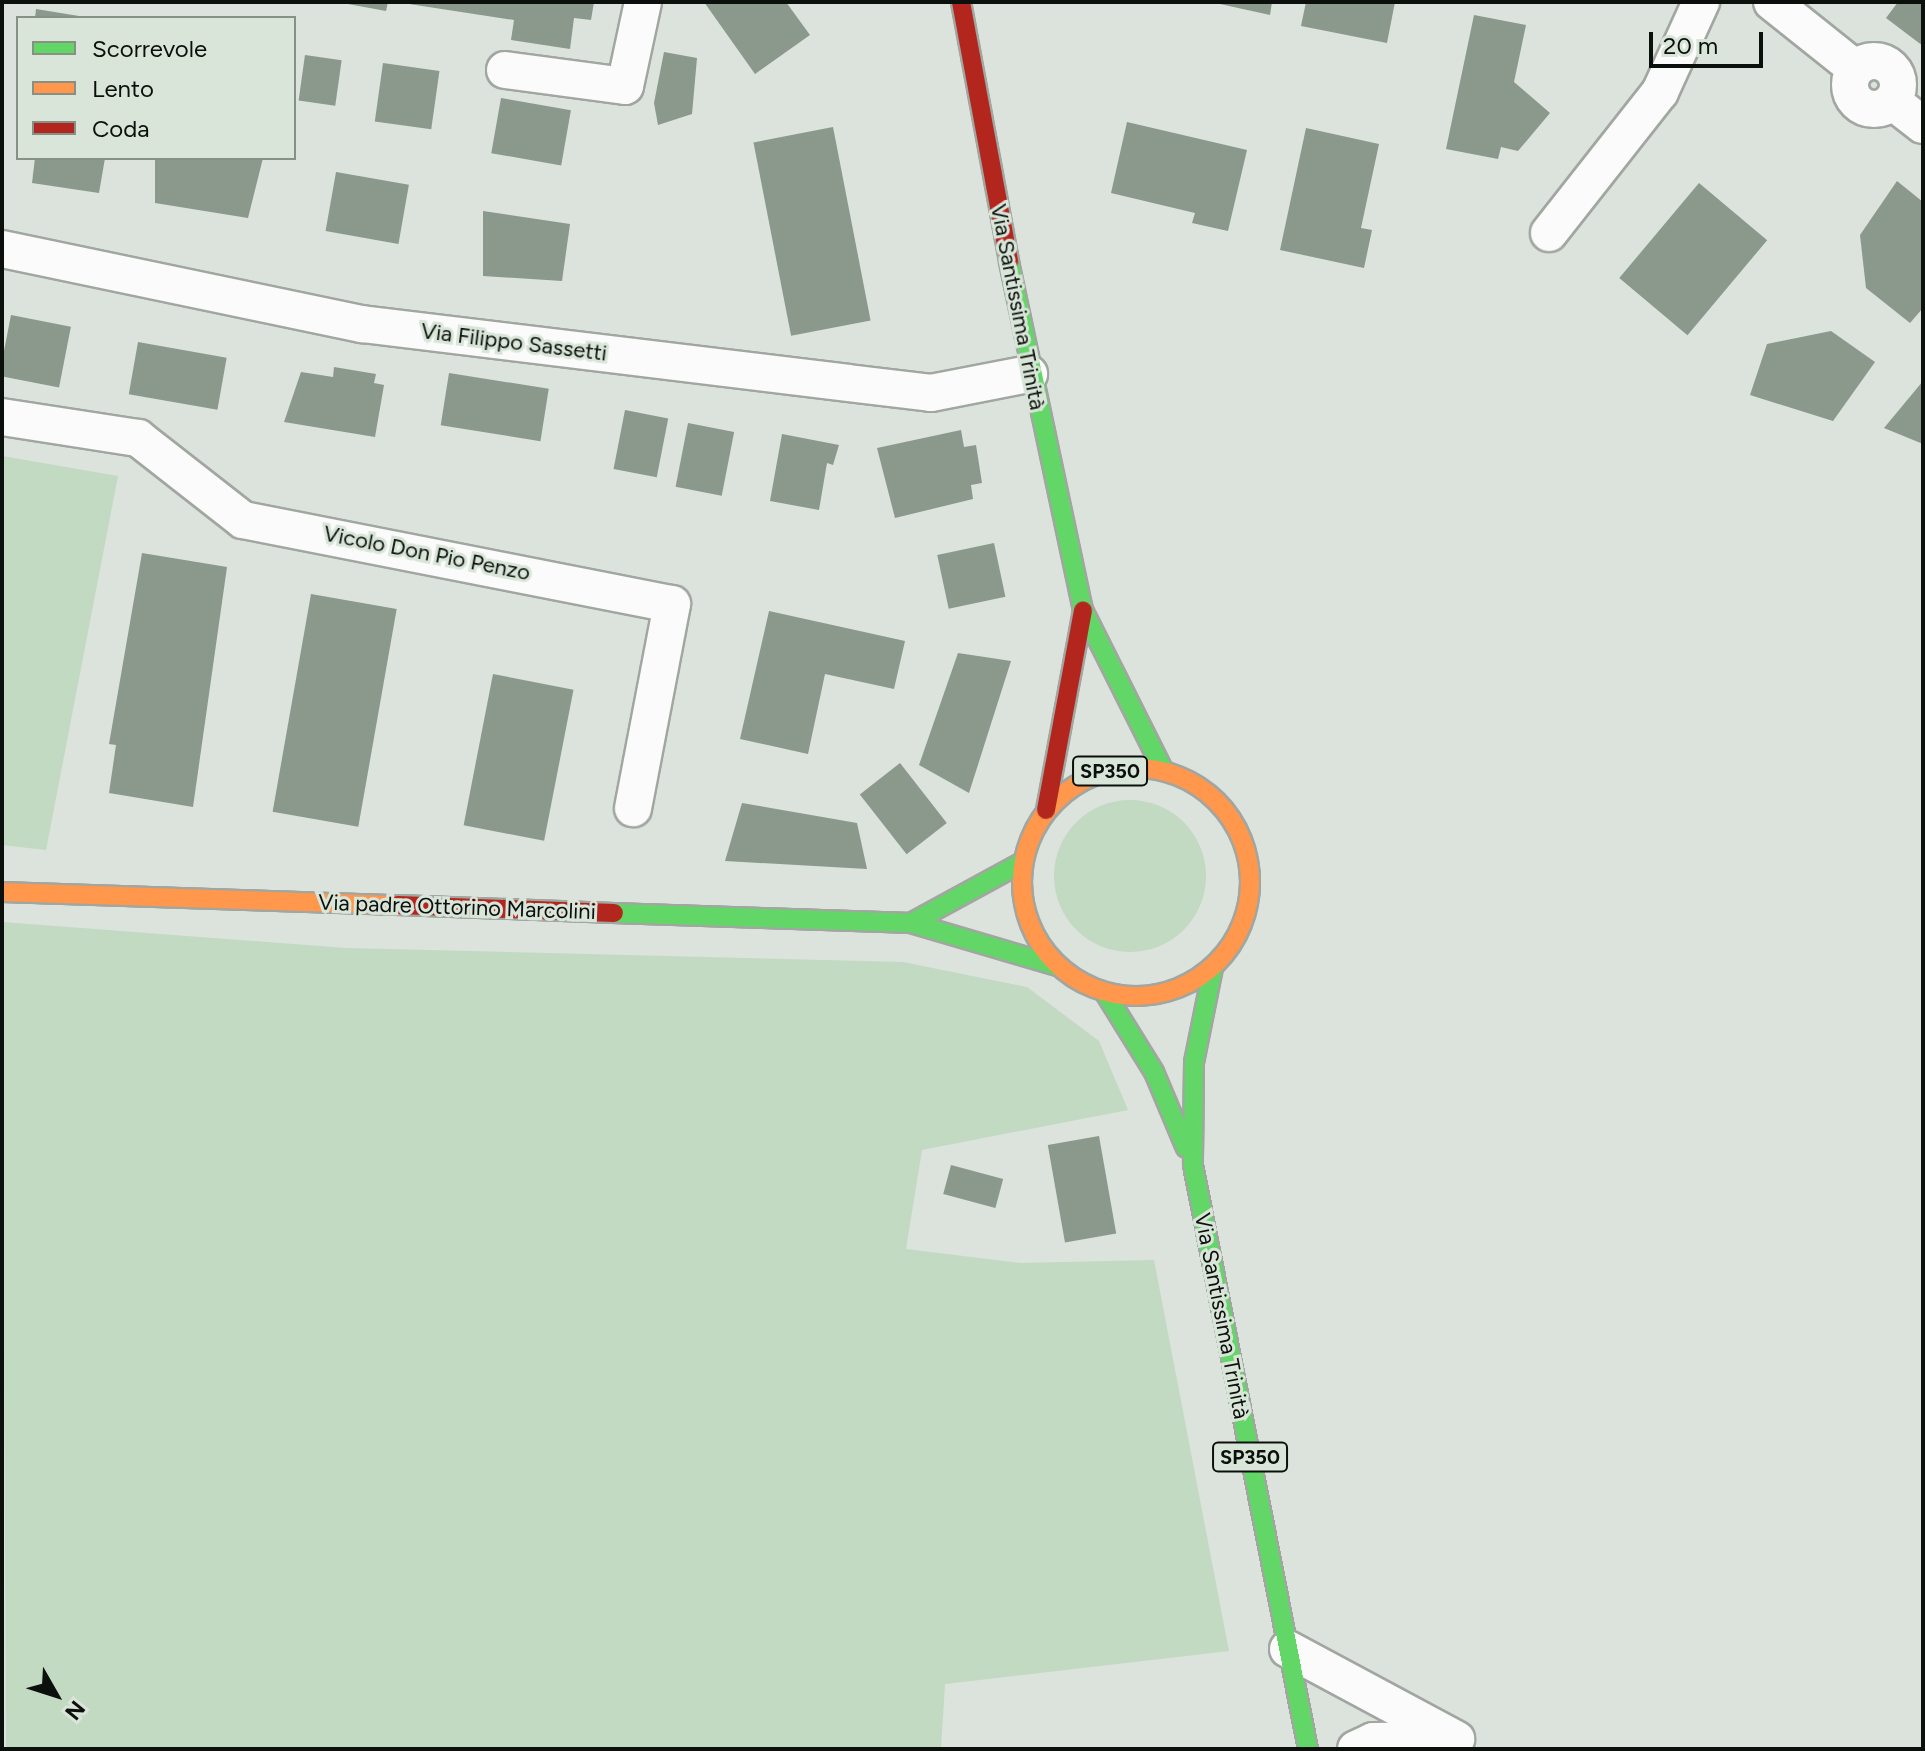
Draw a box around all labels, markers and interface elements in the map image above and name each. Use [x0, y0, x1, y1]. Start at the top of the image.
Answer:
legend [16, 16, 296, 160]
scale bar [1653, 16, 1767, 66]
text: 20 m [1663, 31, 1718, 60]
text: Scorrevole [92, 34, 207, 63]
text: Lento [92, 74, 154, 103]
text: Coda [92, 114, 150, 143]
street label: Via Santissima Trinità [985, 202, 1051, 412]
street label: Via Filippo Sassetti [420, 317, 608, 367]
street label: Vicolo Don Pio Penzo [321, 520, 533, 586]
road number: SP350 [1072, 755, 1148, 787]
street label: Via padre Ottorino Marcolini [318, 889, 596, 925]
street label: Via Santissima Trinità [1189, 1211, 1255, 1421]
road number: SP350 [1212, 1441, 1288, 1473]
north arrow [16, 1655, 96, 1735]
text: N [59, 1695, 91, 1726]

